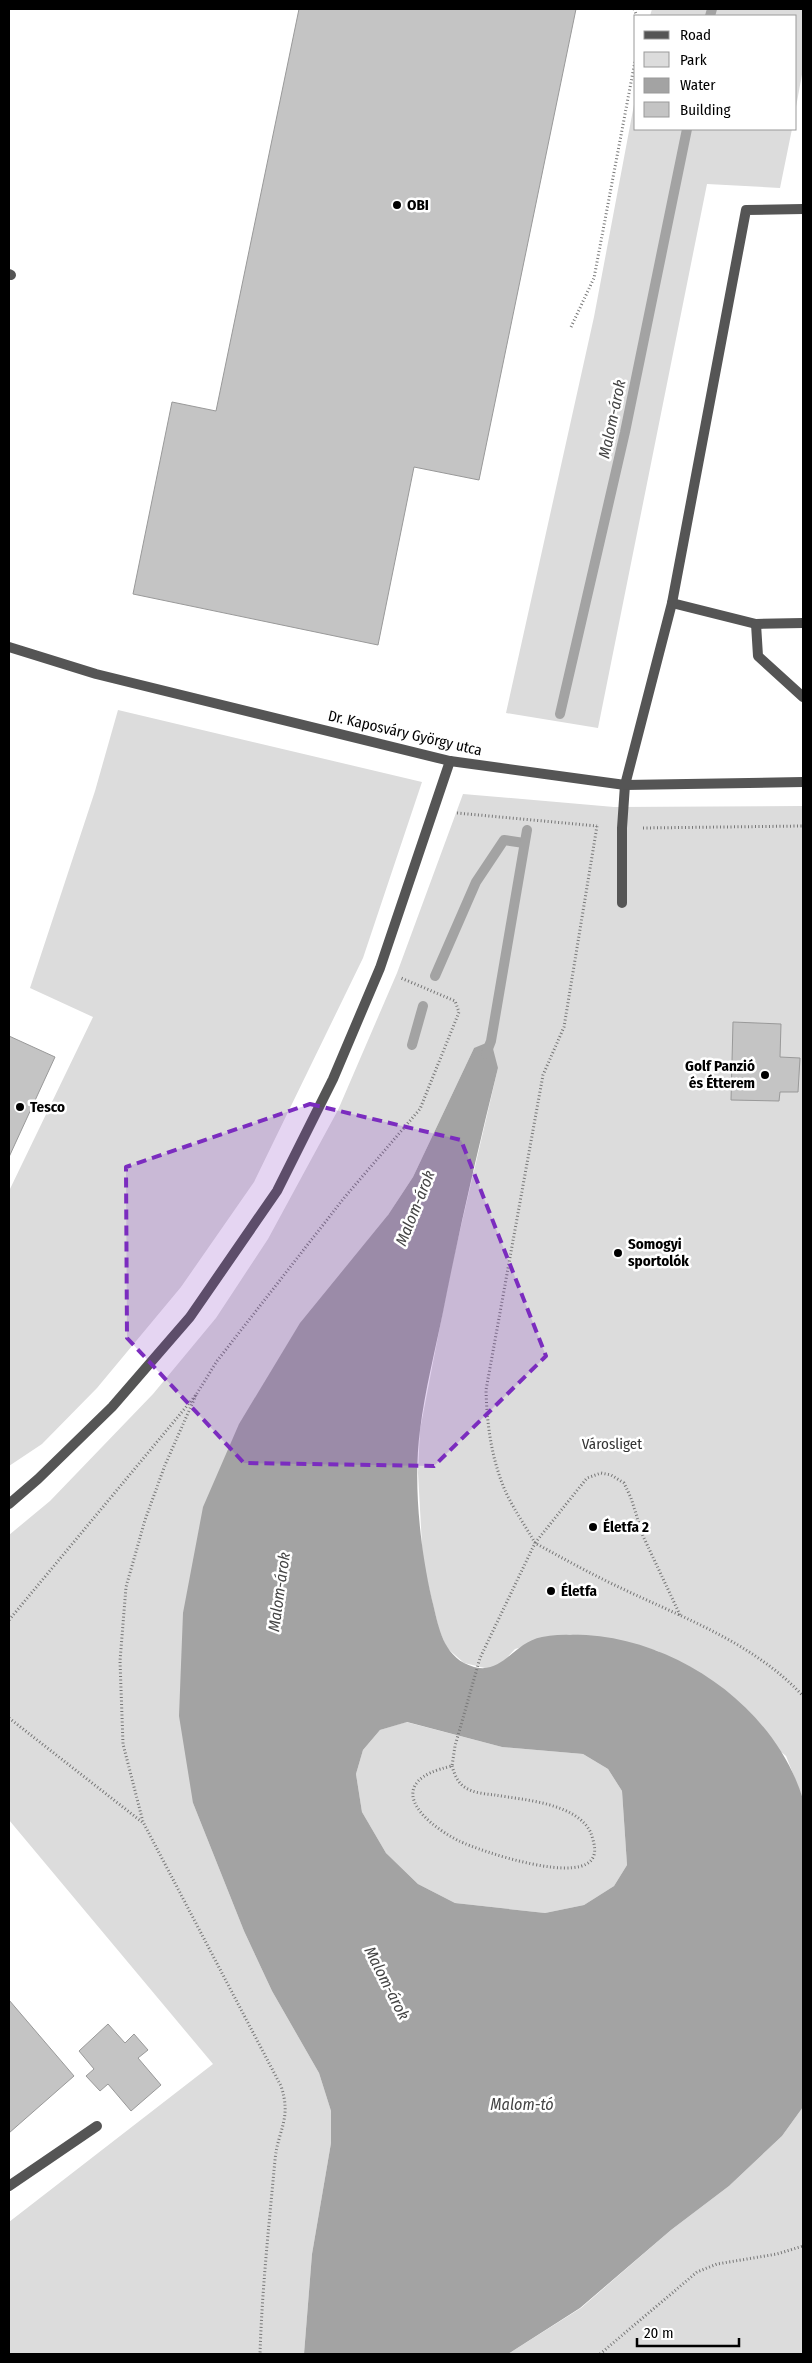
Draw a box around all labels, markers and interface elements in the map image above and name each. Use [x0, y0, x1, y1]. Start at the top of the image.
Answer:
legend [634, 15, 797, 130]
text: Road [680, 26, 711, 44]
text: Park [680, 51, 707, 69]
text: Water [680, 76, 716, 94]
text: Building [680, 101, 731, 119]
place label: OBI [407, 196, 429, 214]
marker: OBI [391, 199, 403, 211]
water label: Malom-árok [594, 378, 630, 460]
street label: Dr. Kaposváry György utca [326, 707, 484, 759]
place label: Golf Panzió és Étterem [685, 1057, 755, 1092]
marker: Golf Panzió és Étterem [759, 1069, 771, 1081]
place label: Tesco [30, 1098, 65, 1116]
marker: Tesco [14, 1101, 26, 1113]
water label: Malom-árok [391, 1167, 439, 1249]
place label: Somogyi sportolók [628, 1235, 689, 1270]
marker: Somogyi sportolók [612, 1247, 624, 1259]
park label: Városliget [582, 1435, 642, 1453]
place label: Életfa 2 [603, 1518, 649, 1536]
marker: Életfa 2 [587, 1521, 599, 1533]
water label: Malom-árok [264, 1551, 294, 1633]
place label: Életfa [561, 1582, 597, 1600]
marker: Életfa [545, 1585, 557, 1597]
water label: Malom-árok [360, 1943, 414, 2023]
water label: Malom-tó [490, 2095, 554, 2114]
scale bar [637, 2316, 740, 2348]
text: 20 m [644, 2324, 674, 2342]

